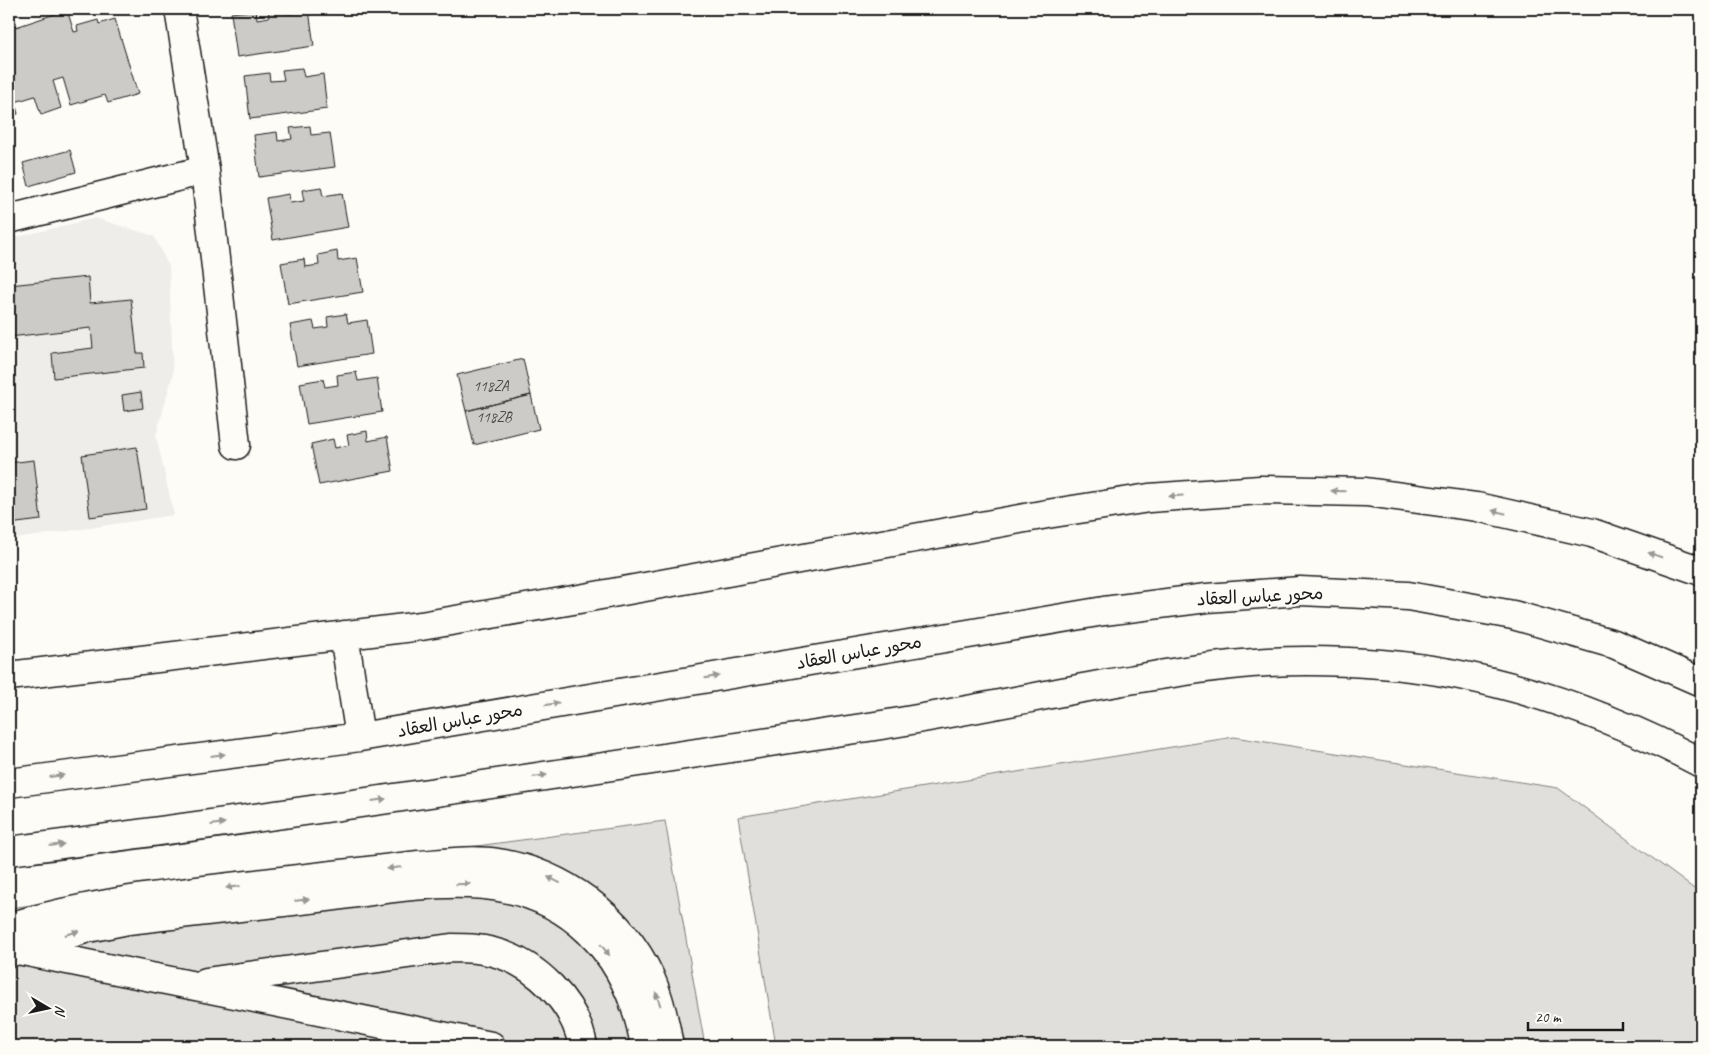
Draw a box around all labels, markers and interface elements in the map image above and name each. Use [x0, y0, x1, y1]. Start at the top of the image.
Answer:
house number: 118ZA [473, 377, 510, 396]
house number: 118ZB [476, 408, 513, 427]
one-way arrow [1330, 487, 1346, 495]
one-way arrow [1168, 493, 1184, 501]
one-way arrow [1491, 507, 1507, 515]
one-way arrow [1648, 551, 1663, 558]
street label: محور عباس العقاد [1196, 582, 1324, 610]
street label: محور عباس العقاد [795, 630, 923, 674]
one-way arrow [704, 673, 720, 681]
street label: محور عباس العقاد [396, 698, 524, 742]
one-way arrow [544, 700, 560, 708]
one-way arrow [211, 751, 227, 759]
one-way arrow [532, 771, 548, 779]
one-way arrow [49, 772, 65, 780]
one-way arrow [371, 795, 387, 803]
one-way arrow [210, 819, 226, 827]
one-way arrow [49, 841, 65, 849]
one-way arrow [386, 864, 402, 872]
one-way arrow [547, 876, 561, 884]
one-way arrow [456, 880, 472, 888]
one-way arrow [225, 883, 241, 891]
one-way arrow [294, 896, 310, 904]
one-way arrow [64, 928, 79, 936]
one-way arrow [600, 943, 611, 956]
north arrow [22, 982, 72, 1032]
one-way arrow [654, 991, 662, 1006]
scale bar [1528, 1000, 1622, 1032]
text: N [51, 1004, 69, 1018]
text: 20 m [1535, 1008, 1562, 1027]

